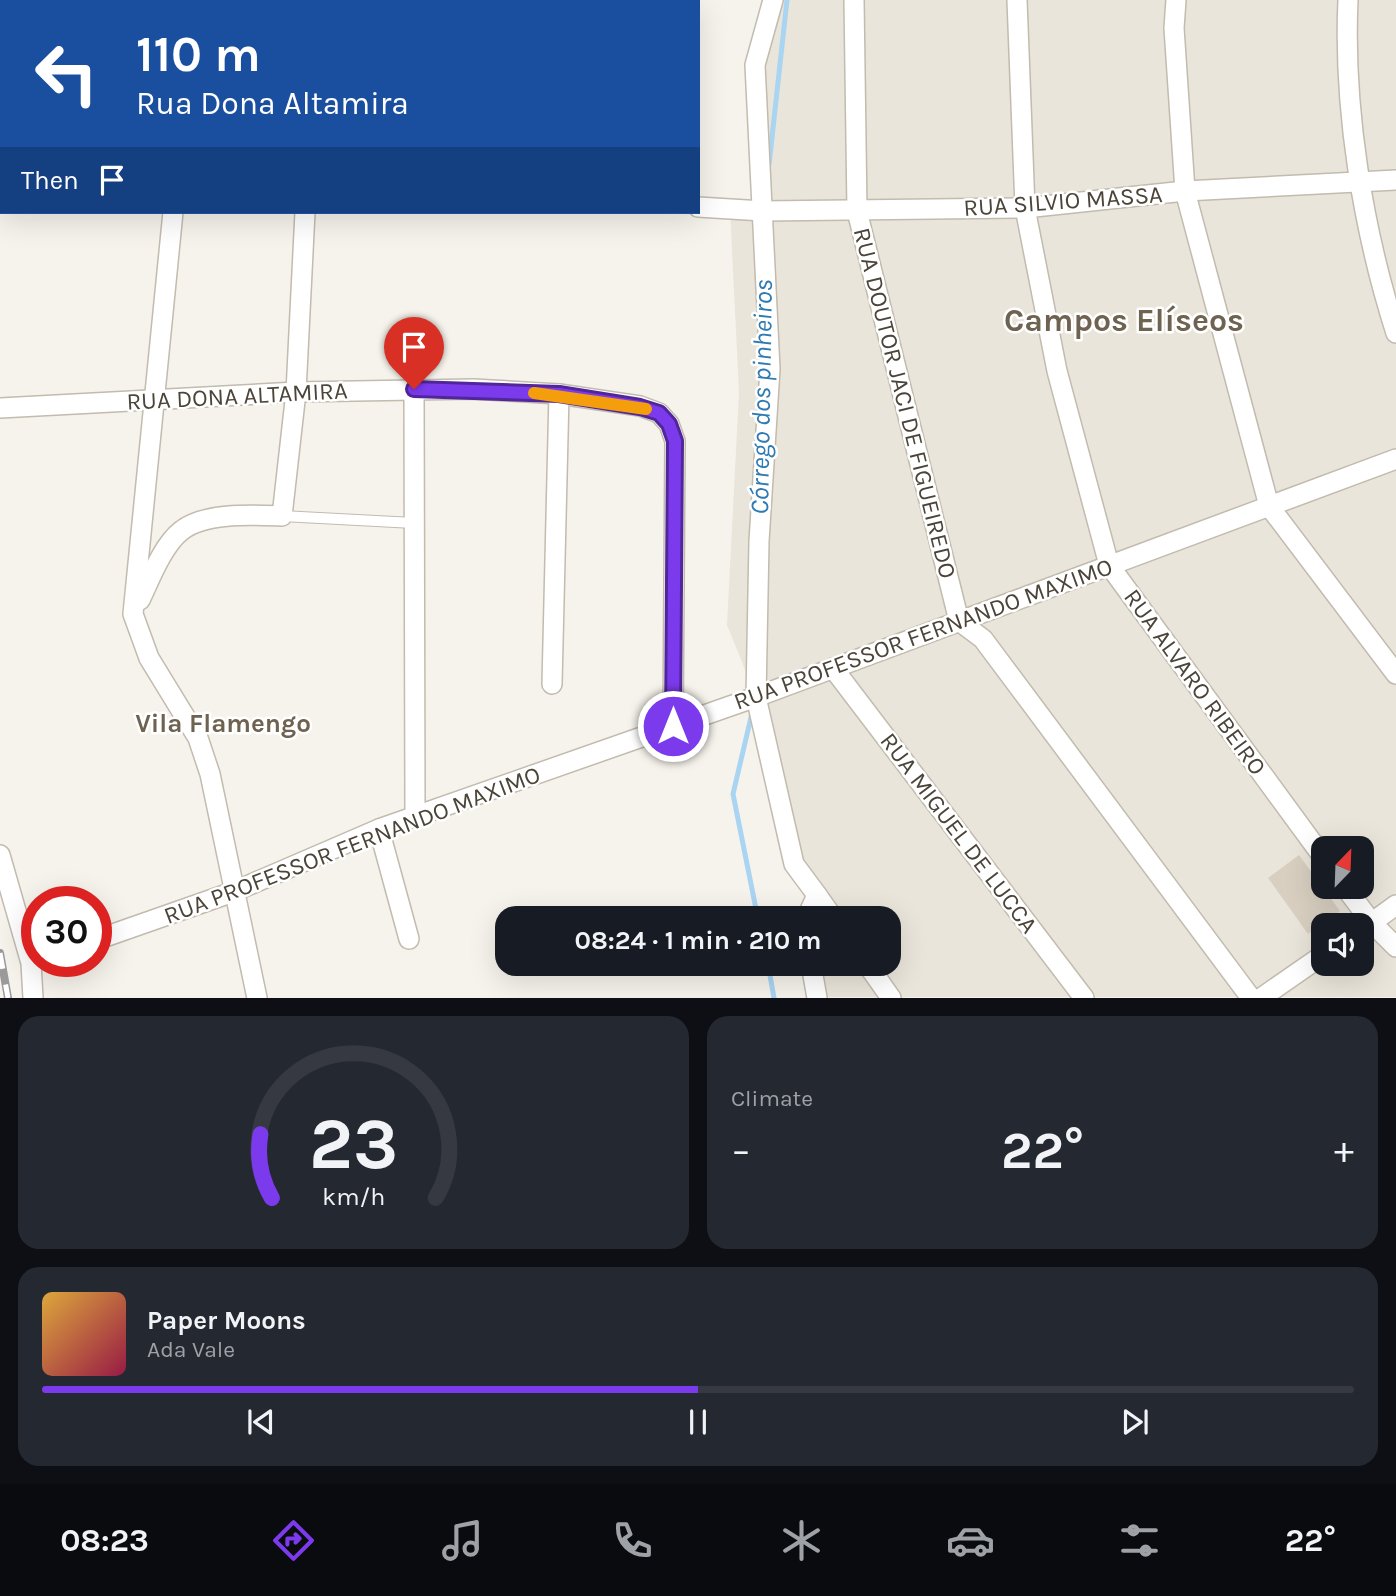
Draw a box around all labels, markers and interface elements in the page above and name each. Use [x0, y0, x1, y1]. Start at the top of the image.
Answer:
text: 110 m [136, 26, 261, 83]
icon: left [21, 28, 112, 119]
text: Rua Dona Altamira [136, 85, 409, 122]
icon: arrive [93, 161, 131, 199]
text: Then [21, 165, 79, 196]
street label: RUA SILVIO MASSA [962, 180, 1164, 222]
street label: RUA DOUTOR JACI DE FIGUEIREDO [848, 225, 962, 581]
water label: Córrego dos pinheiros [744, 279, 779, 515]
district label: Campos Elíseos [1004, 302, 1244, 339]
pin [384, 317, 444, 389]
icon: arrive [395, 328, 433, 366]
street label: RUA DONA ALTAMIRA [126, 376, 348, 416]
street label: RUA PROFESSOR FERNANDO MAXIMO [730, 552, 1116, 716]
street label: RUA ALVARO RIBEIRO [1118, 584, 1272, 780]
position arrow [636, 689, 710, 763]
district label: Vila Flamengo [135, 708, 311, 739]
street label: RUA MIGUEL DE LUCCA [875, 727, 1044, 939]
street label: RUA PROFESSOR FERNANDO MAXIMO [160, 760, 544, 930]
north arrow [1311, 836, 1374, 900]
map controls [1311, 836, 1374, 976]
speed limit sign: 30 [21, 886, 112, 977]
button: sound [1311, 913, 1374, 976]
text: 08:24 · 1 min · 210 m [575, 925, 821, 956]
text: Climate [731, 1085, 813, 1112]
text: 23 [309, 1102, 398, 1187]
text: 22° [1001, 1120, 1084, 1181]
text: − [731, 1128, 751, 1173]
text: + [1334, 1128, 1354, 1173]
text: km/h [322, 1182, 385, 1211]
text: Paper Moons [147, 1305, 306, 1336]
text: Ada Vale [147, 1336, 235, 1363]
icon: previous [242, 1403, 280, 1441]
icon: pause [679, 1403, 717, 1441]
icon: next [1116, 1403, 1154, 1441]
icon: directions [269, 1516, 318, 1565]
icon: music [438, 1516, 487, 1565]
icon: phone [608, 1516, 657, 1565]
icon: climate [777, 1516, 826, 1565]
icon: car [946, 1516, 995, 1565]
icon: filters [1115, 1516, 1164, 1565]
text: 08:23 [60, 1522, 149, 1559]
text: 22° [1285, 1522, 1336, 1559]

